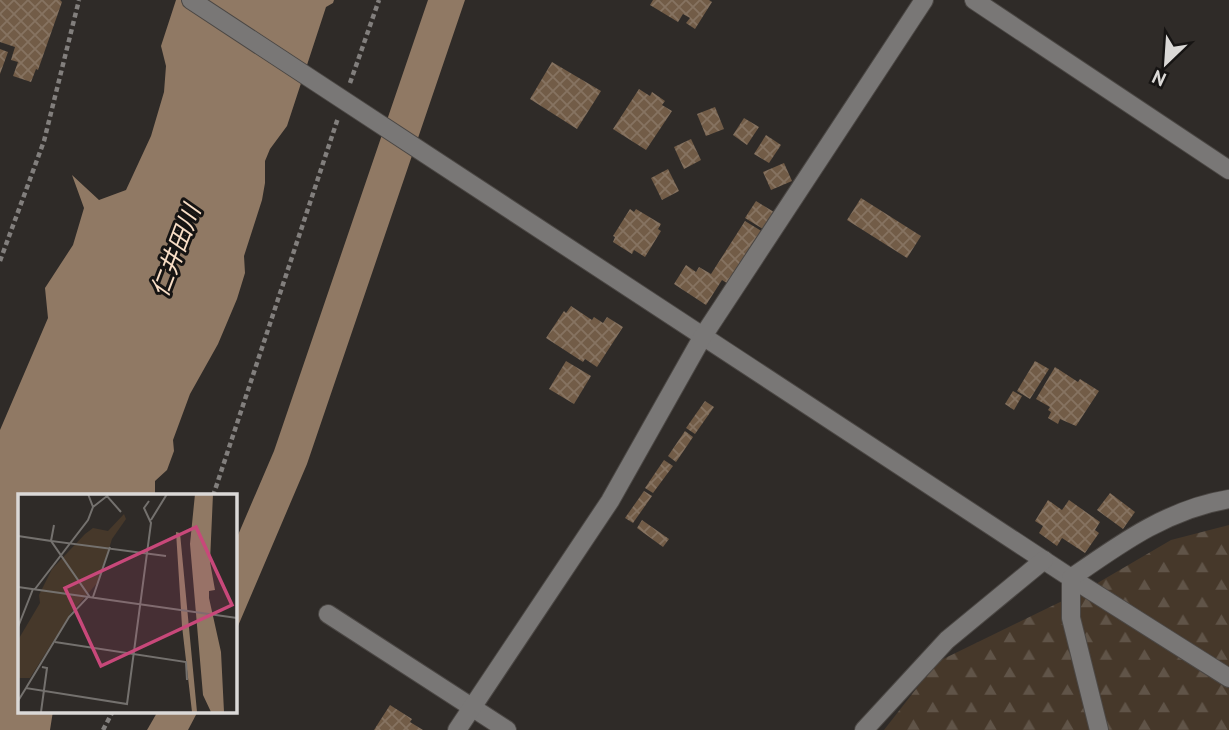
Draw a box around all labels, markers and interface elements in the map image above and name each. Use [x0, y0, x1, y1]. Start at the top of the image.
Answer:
north arrow [1131, 28, 1201, 98]
text: N [1148, 65, 1170, 92]
water label: 仁井田川 [144, 198, 208, 301]
inset map [18, 494, 236, 712]

